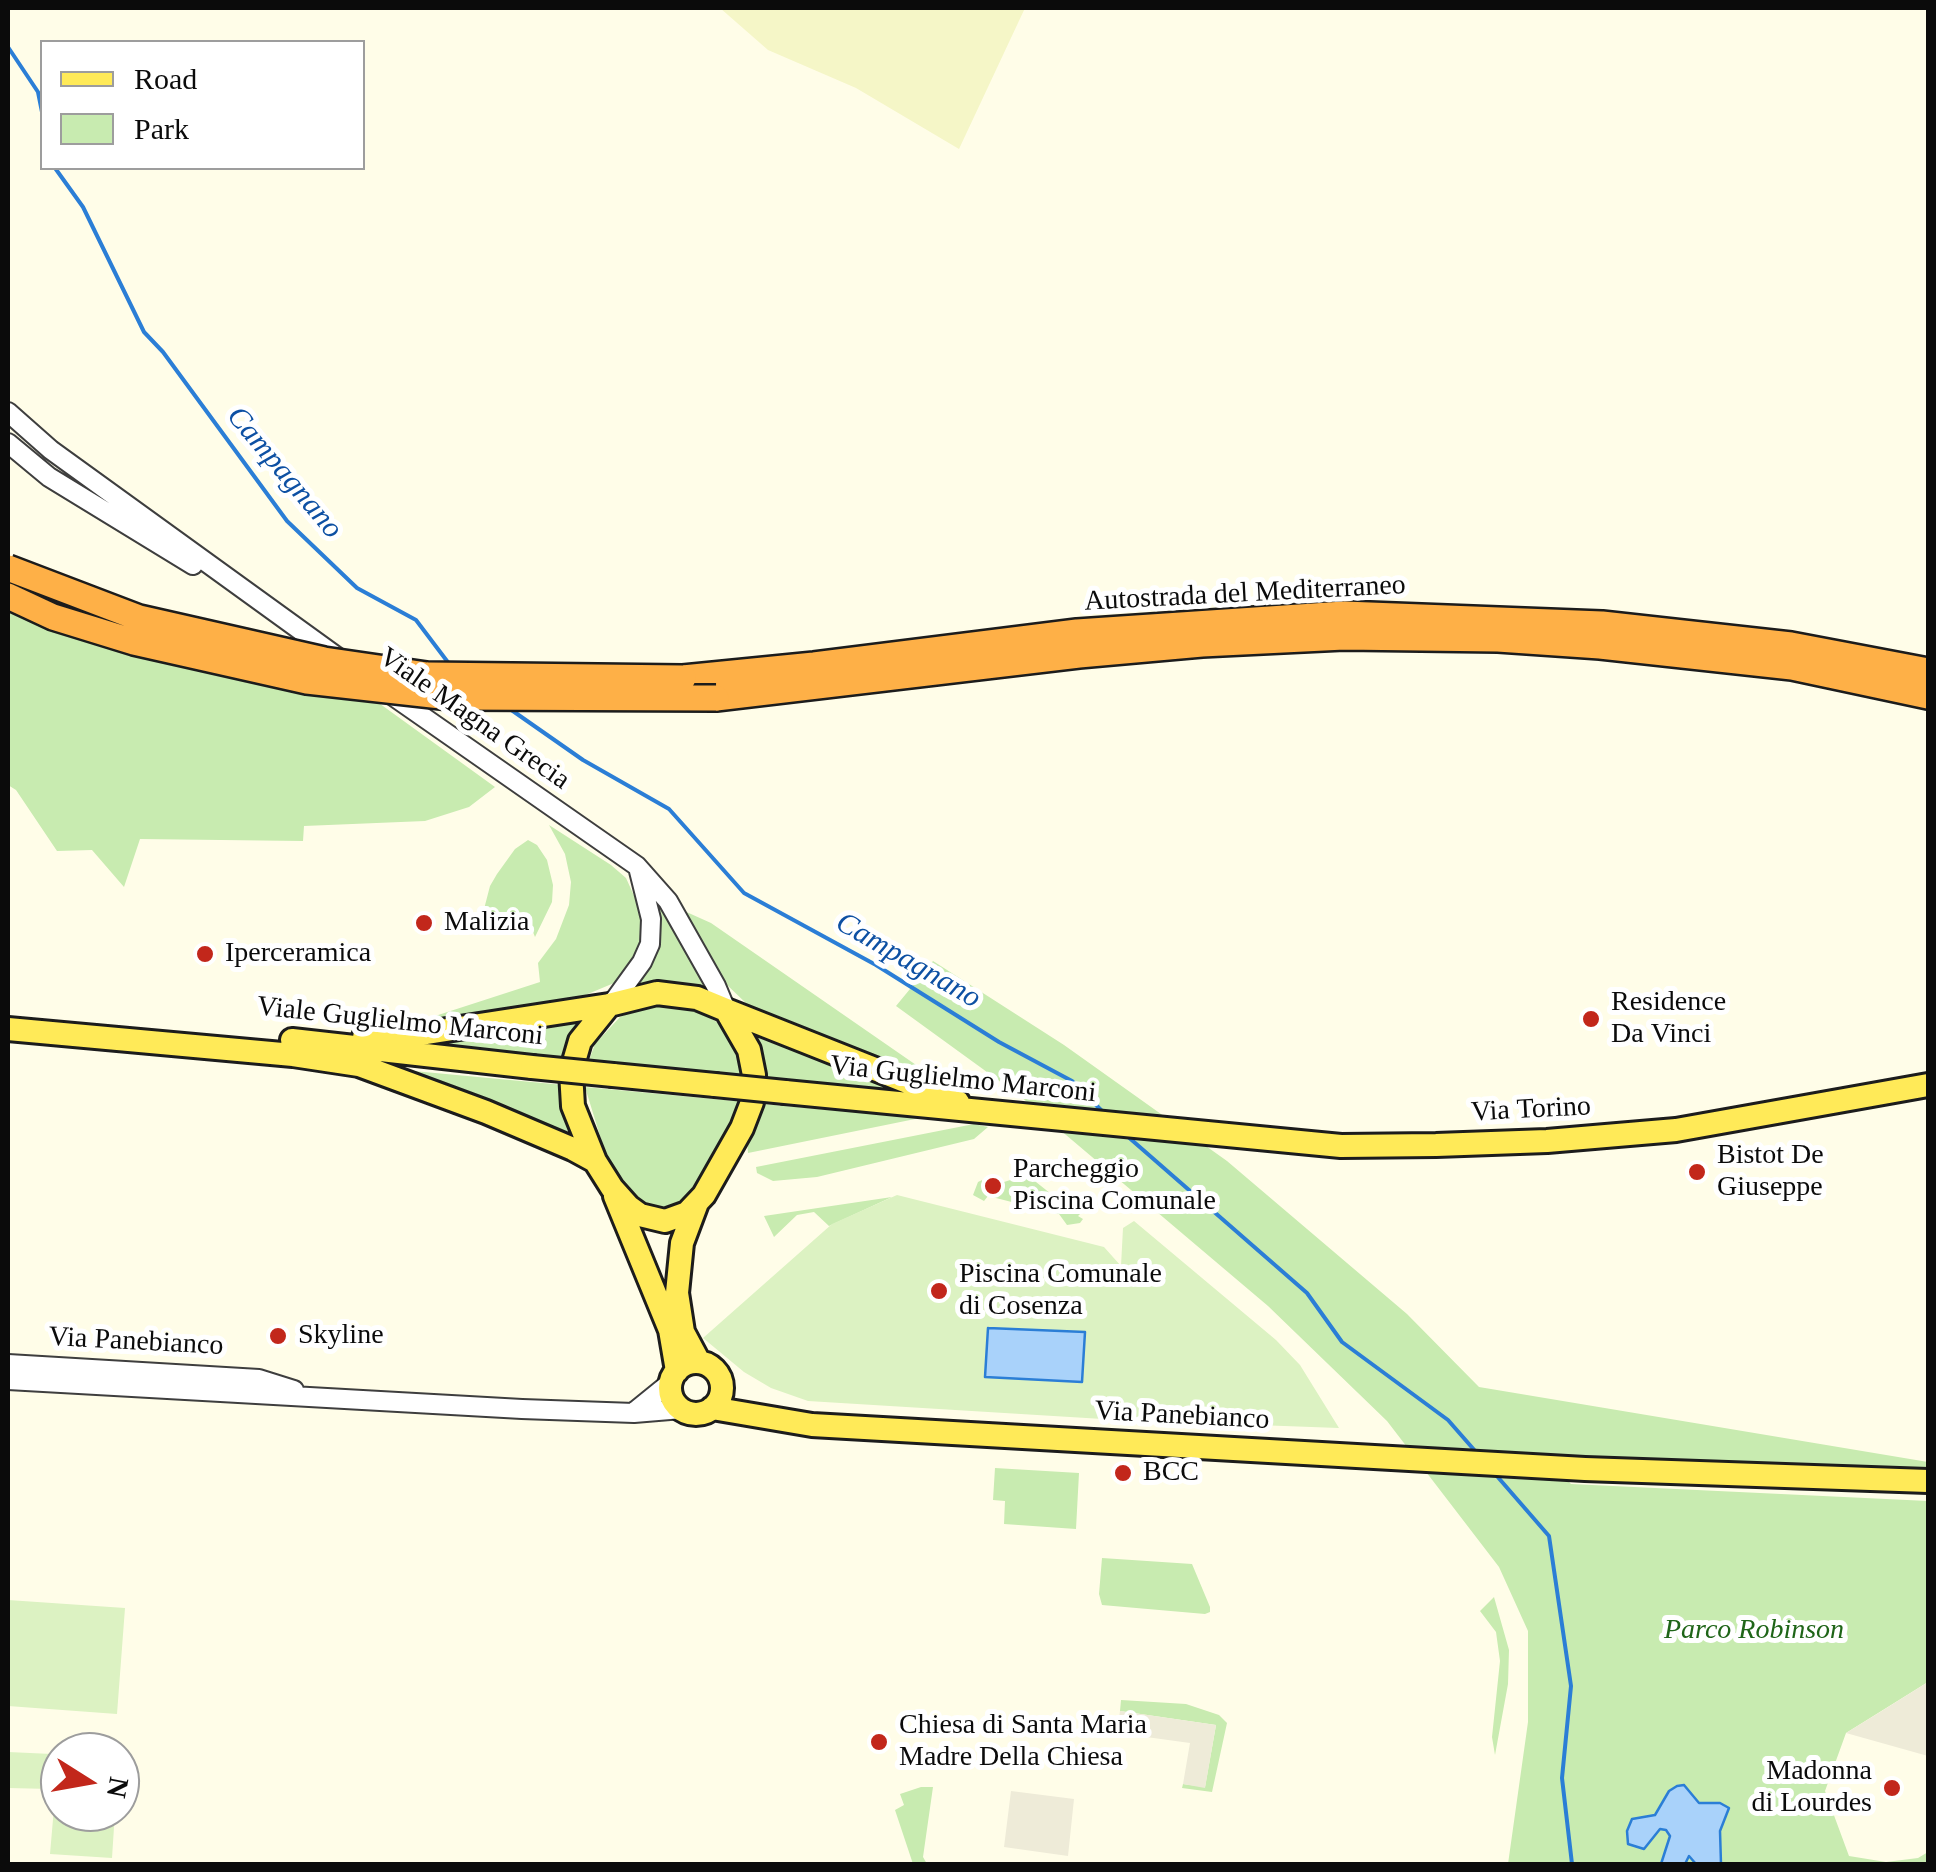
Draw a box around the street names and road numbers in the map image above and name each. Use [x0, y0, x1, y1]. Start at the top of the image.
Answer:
street label: Autostrada del Mediterraneo [1083, 569, 1407, 619]
street label: Viale Magna Grecia [372, 641, 576, 797]
street label: Viale Guglielmo Marconi [255, 990, 545, 1054]
street label: Via Guglielmo Marconi [828, 1049, 1098, 1111]
street label: Via Torino [1470, 1090, 1592, 1130]
street label: Via Panebianco [48, 1321, 224, 1363]
street label: Via Panebianco [1094, 1395, 1270, 1437]

